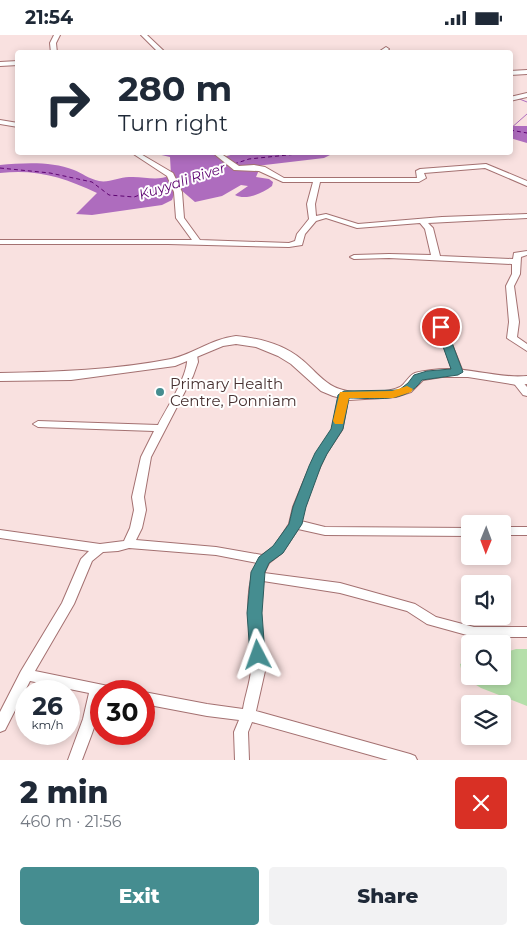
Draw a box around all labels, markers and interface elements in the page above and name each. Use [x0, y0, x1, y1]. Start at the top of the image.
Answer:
text: 21:54 [25, 6, 73, 29]
text: 280 m [118, 67, 232, 110]
icon: right [35, 70, 100, 135]
text: Turn right [118, 110, 228, 137]
water label: Kuyyali River [136, 158, 228, 203]
pin [420, 306, 462, 348]
icon: arrive [427, 313, 455, 341]
place label: Primary Health Centre, Ponniam [170, 374, 297, 410]
marker: Primary Health Centre, Ponniam [154, 386, 166, 398]
north arrow [461, 515, 511, 565]
map controls [461, 515, 511, 745]
button: sound [461, 575, 511, 625]
position arrow [231, 628, 283, 680]
button: search [461, 635, 511, 685]
speed limit sign: 30 [90, 680, 155, 745]
text: 26 [32, 691, 63, 721]
button: layers [461, 695, 511, 745]
text: km/h [31, 717, 64, 732]
text: 2 min [20, 774, 108, 811]
button: close [455, 777, 507, 829]
text: 460 m · 21:56 [20, 812, 122, 831]
button: Exit [20, 867, 259, 925]
button: Share [269, 867, 507, 925]

